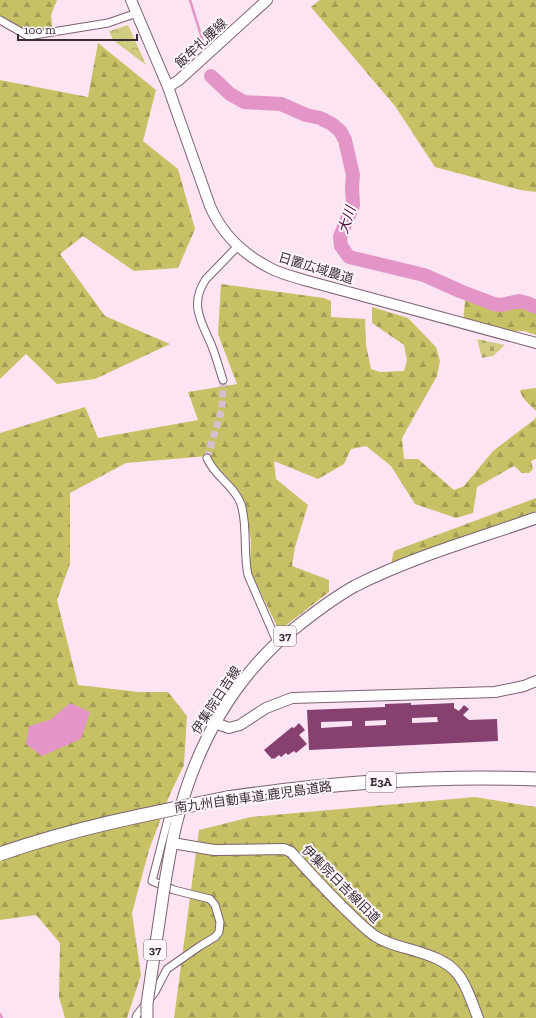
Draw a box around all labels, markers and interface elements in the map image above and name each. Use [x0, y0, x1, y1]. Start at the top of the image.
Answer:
street label: 飯牟礼腰線 [172, 15, 230, 71]
scale bar [18, 16, 137, 42]
text: 100 m [24, 23, 56, 37]
water label: 大川 [335, 202, 360, 236]
street label: 日置広域農道 [277, 249, 355, 287]
road number: 37 [274, 626, 296, 646]
street label: 伊集院日吉線 [188, 663, 244, 737]
road number: E3A [366, 772, 396, 792]
street label: 南九州自動車道;鹿児島道路 [173, 779, 333, 815]
street label: 伊集院日吉線旧道 [299, 842, 383, 926]
road number: 37 [144, 940, 166, 960]

